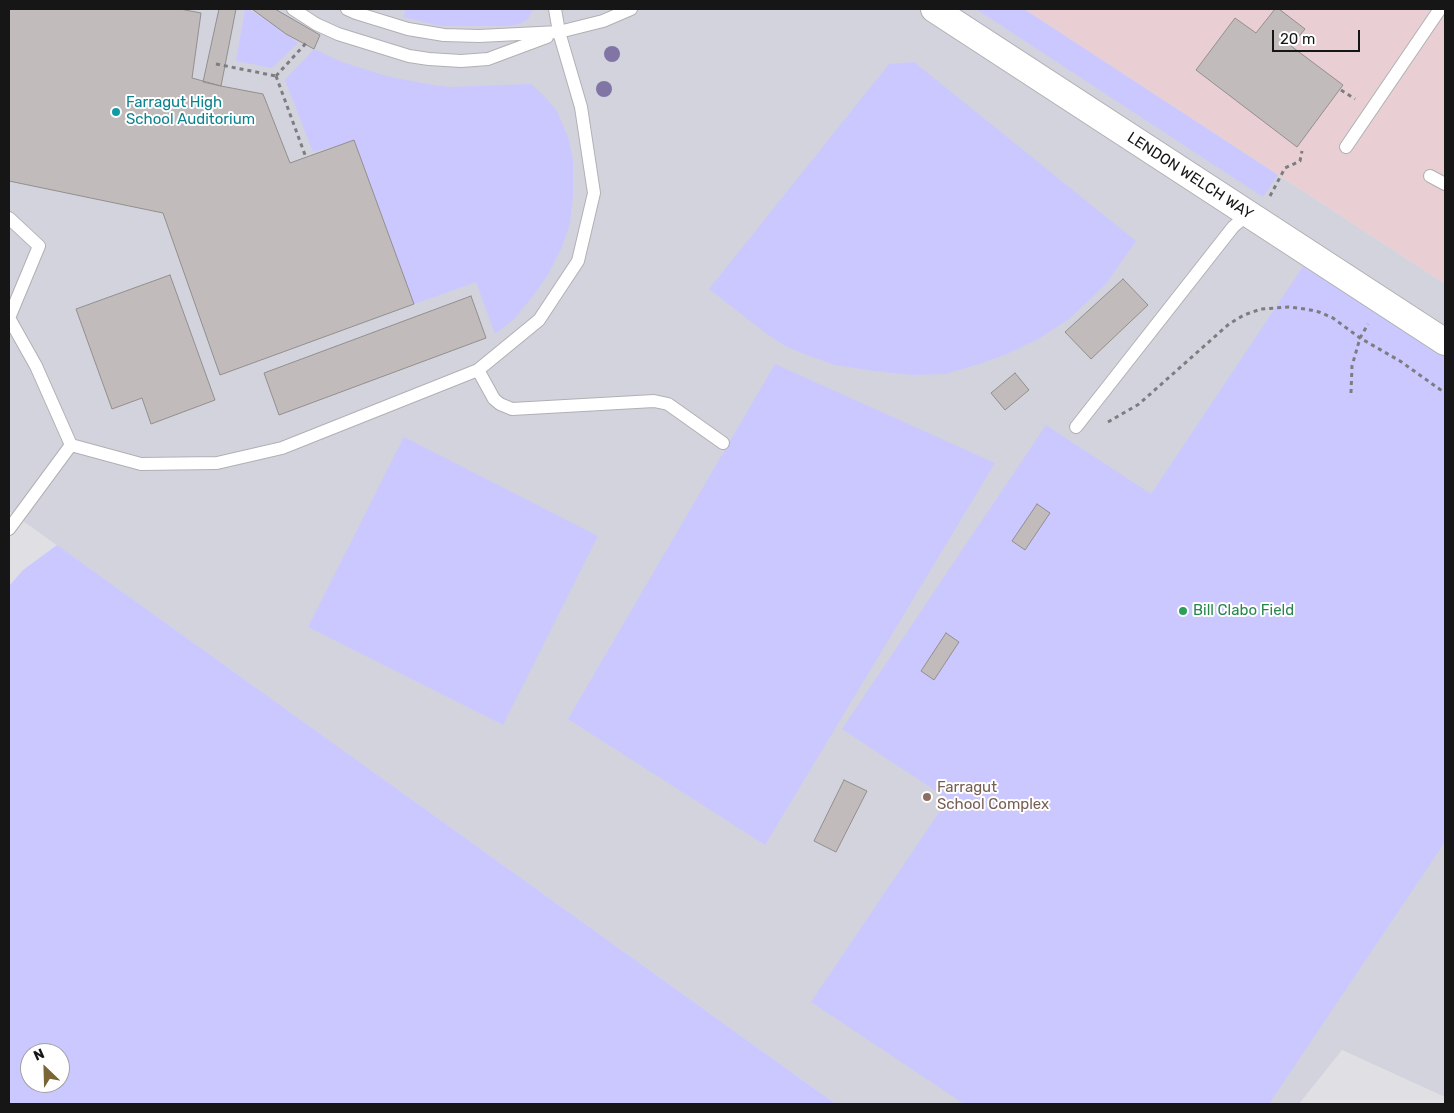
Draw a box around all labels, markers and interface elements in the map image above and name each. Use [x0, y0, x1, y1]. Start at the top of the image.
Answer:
scale bar [1274, 20, 1362, 52]
text: 20 m [1280, 30, 1315, 48]
place label: Farragut High School Auditorium [126, 94, 255, 129]
marker: Farragut High School Auditorium [110, 106, 122, 118]
street label: LENDON WELCH WAY [1124, 129, 1256, 223]
place label: Bill Clabo Field [1193, 602, 1294, 620]
marker: Bill Clabo Field [1177, 605, 1189, 617]
place label: Farragut School Complex [937, 779, 1049, 814]
marker: Farragut School Complex [921, 791, 933, 803]
north arrow [20, 1043, 70, 1093]
text: N [31, 1045, 47, 1065]

